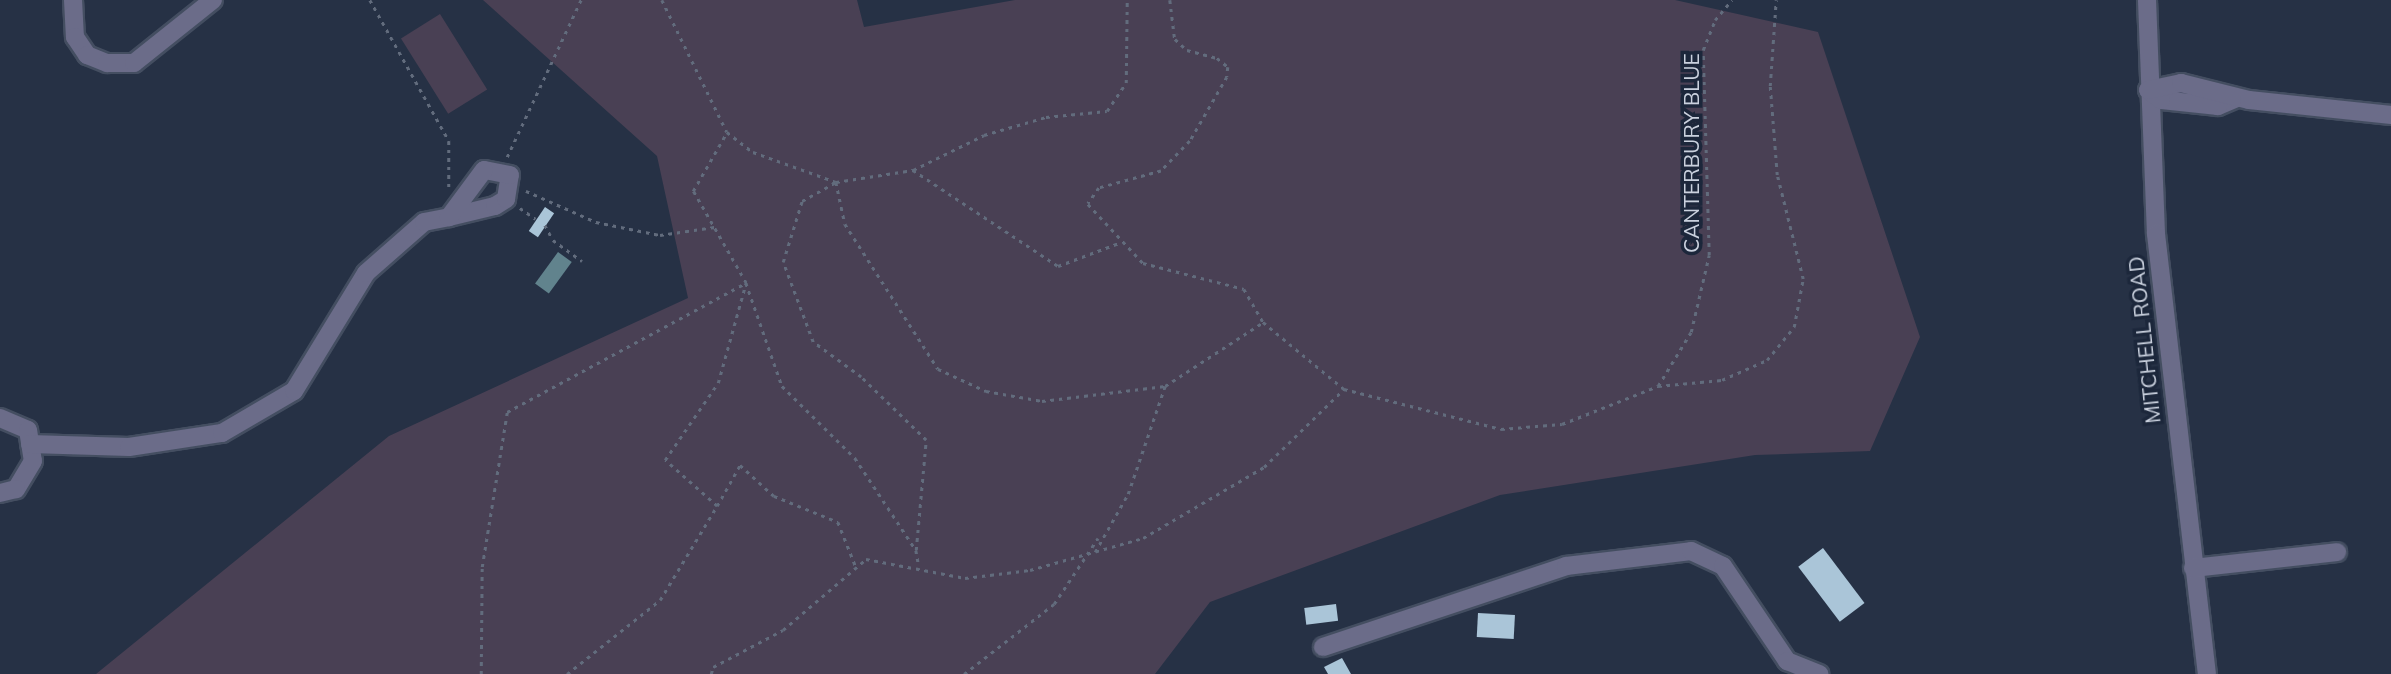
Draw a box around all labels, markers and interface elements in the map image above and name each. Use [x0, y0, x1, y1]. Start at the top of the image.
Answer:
street label: CANTERBURY BLUE [1678, 53, 1704, 253]
street label: MITCHELL ROAD [2123, 255, 2165, 425]

